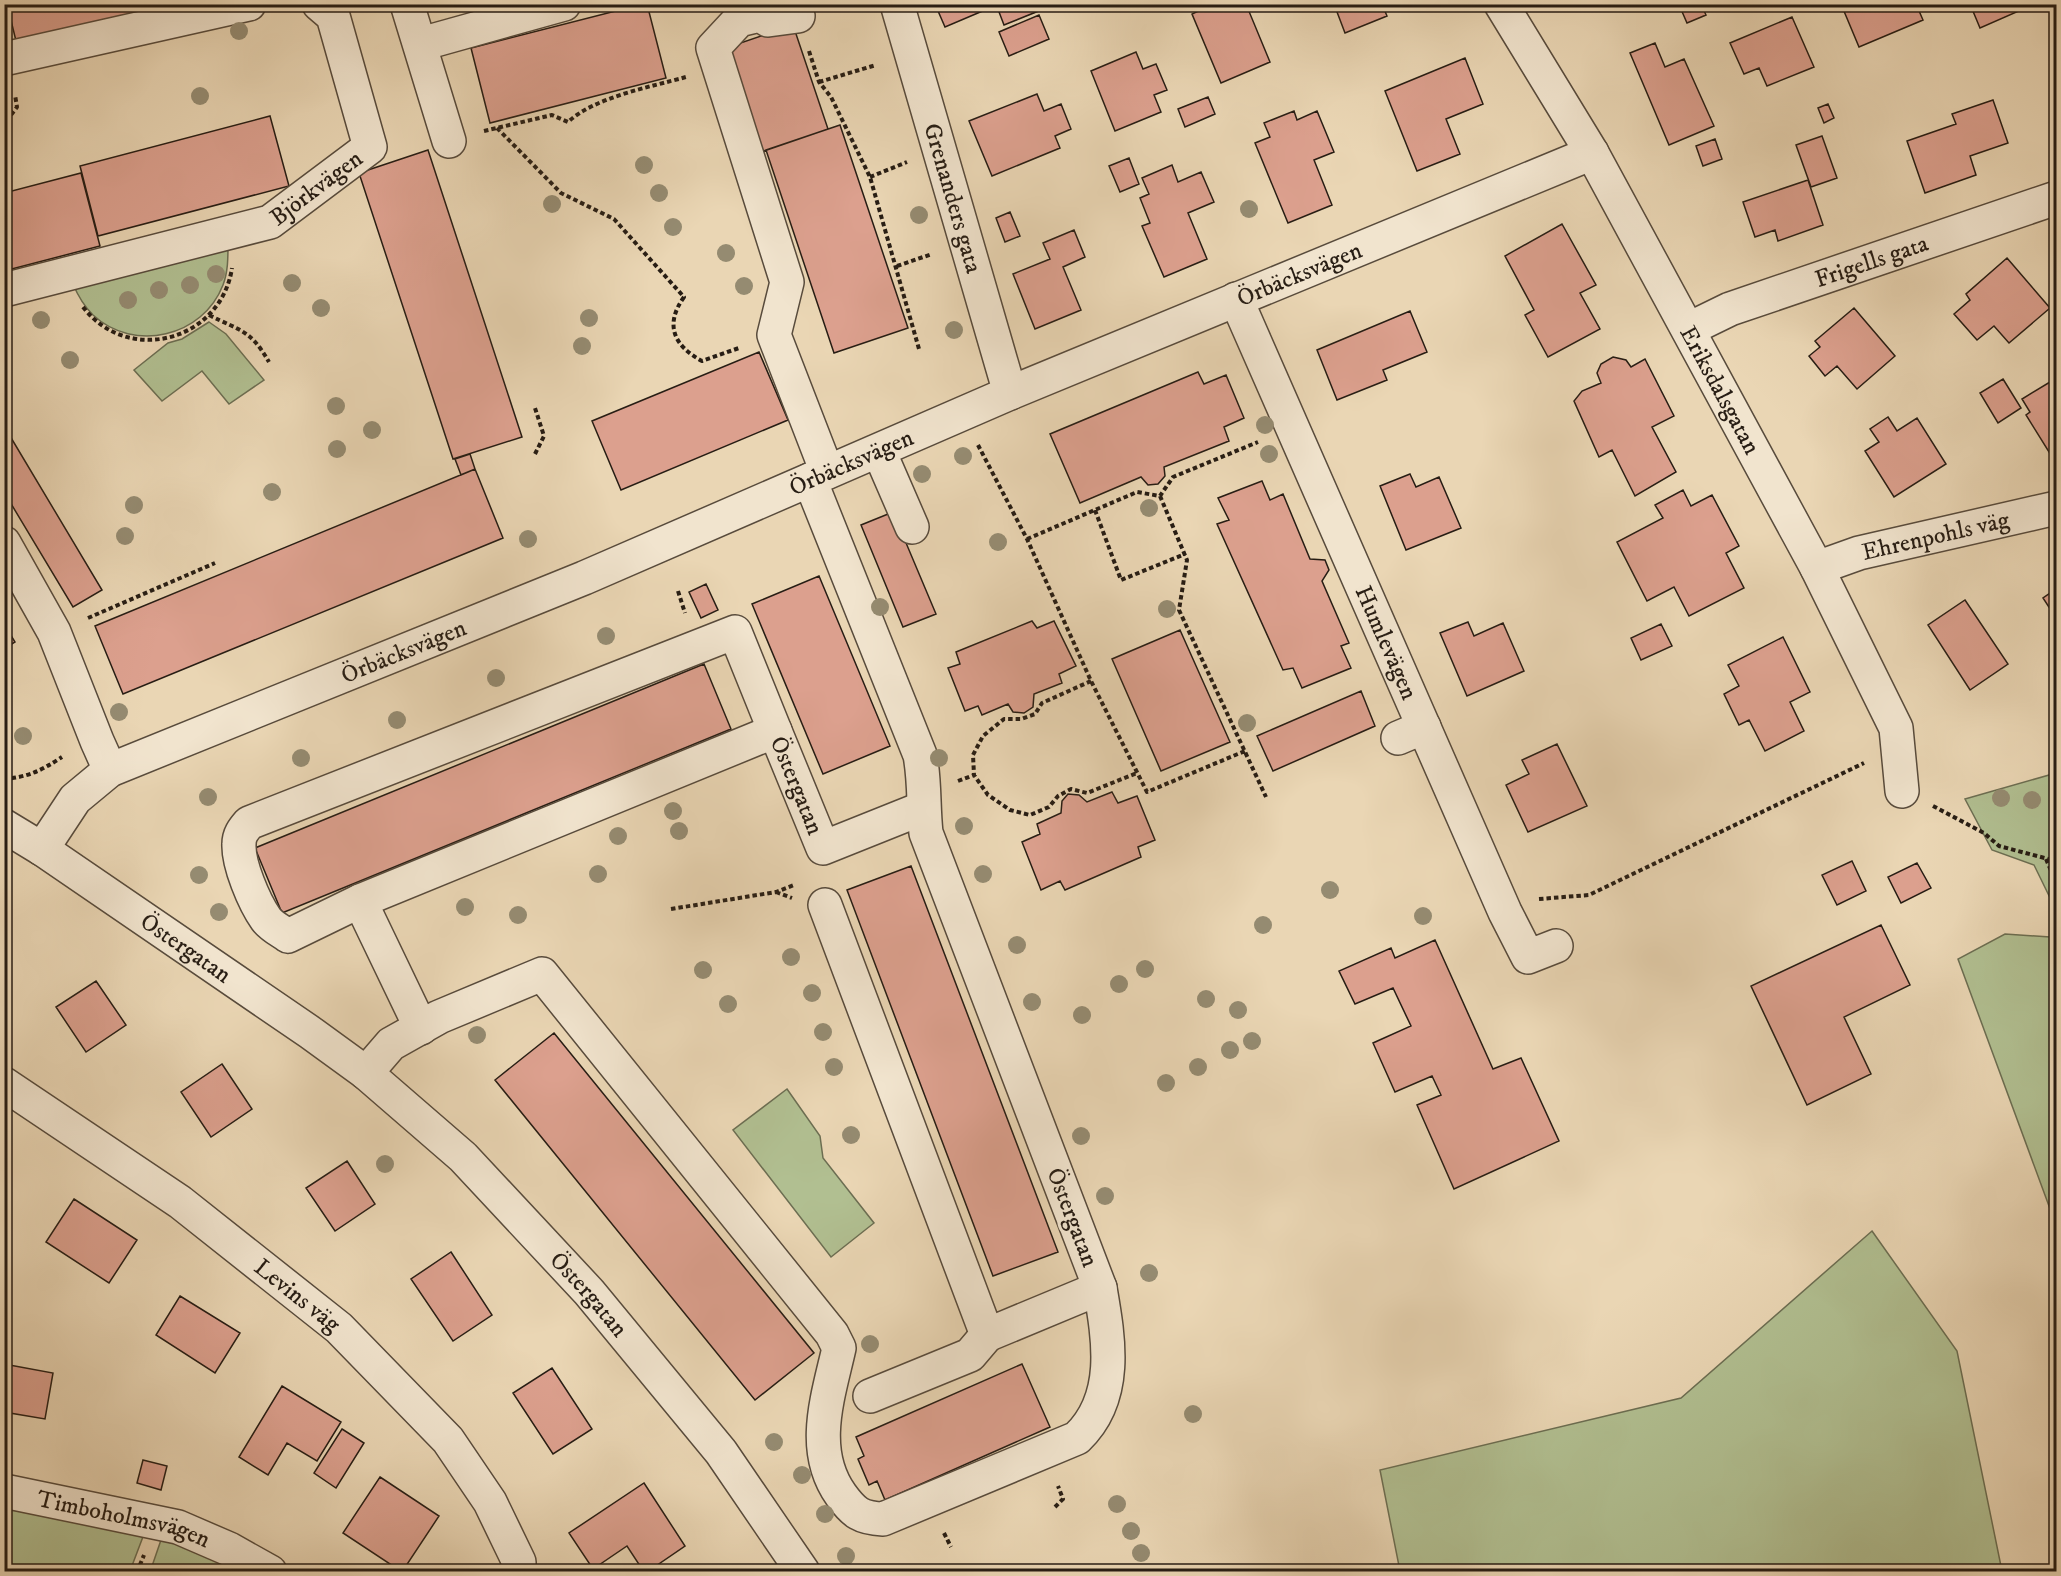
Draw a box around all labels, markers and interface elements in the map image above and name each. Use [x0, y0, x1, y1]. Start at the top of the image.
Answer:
street label: Grenanders gata [916, 120, 989, 277]
street label: Björkvägen [264, 144, 369, 233]
street label: Frigells gata [1811, 228, 1933, 295]
street label: Örbäcksvägen [1233, 235, 1367, 314]
street label: Eriksdalsgatan [1673, 321, 1767, 460]
street label: Örbäcksvägen [785, 423, 919, 503]
street label: Ehrenpohls väg [1859, 505, 2012, 568]
street label: Humlevägen [1348, 581, 1424, 705]
street label: Örbäcksvägen [337, 613, 471, 691]
street label: Östergatan [763, 732, 830, 840]
street label: Östergatan [134, 907, 237, 990]
street label: Östergatan [1039, 1163, 1105, 1272]
street label: Östergatan [543, 1246, 634, 1344]
street label: Levins väg [248, 1253, 347, 1340]
street label: Timboholmsvägen [34, 1484, 215, 1555]

